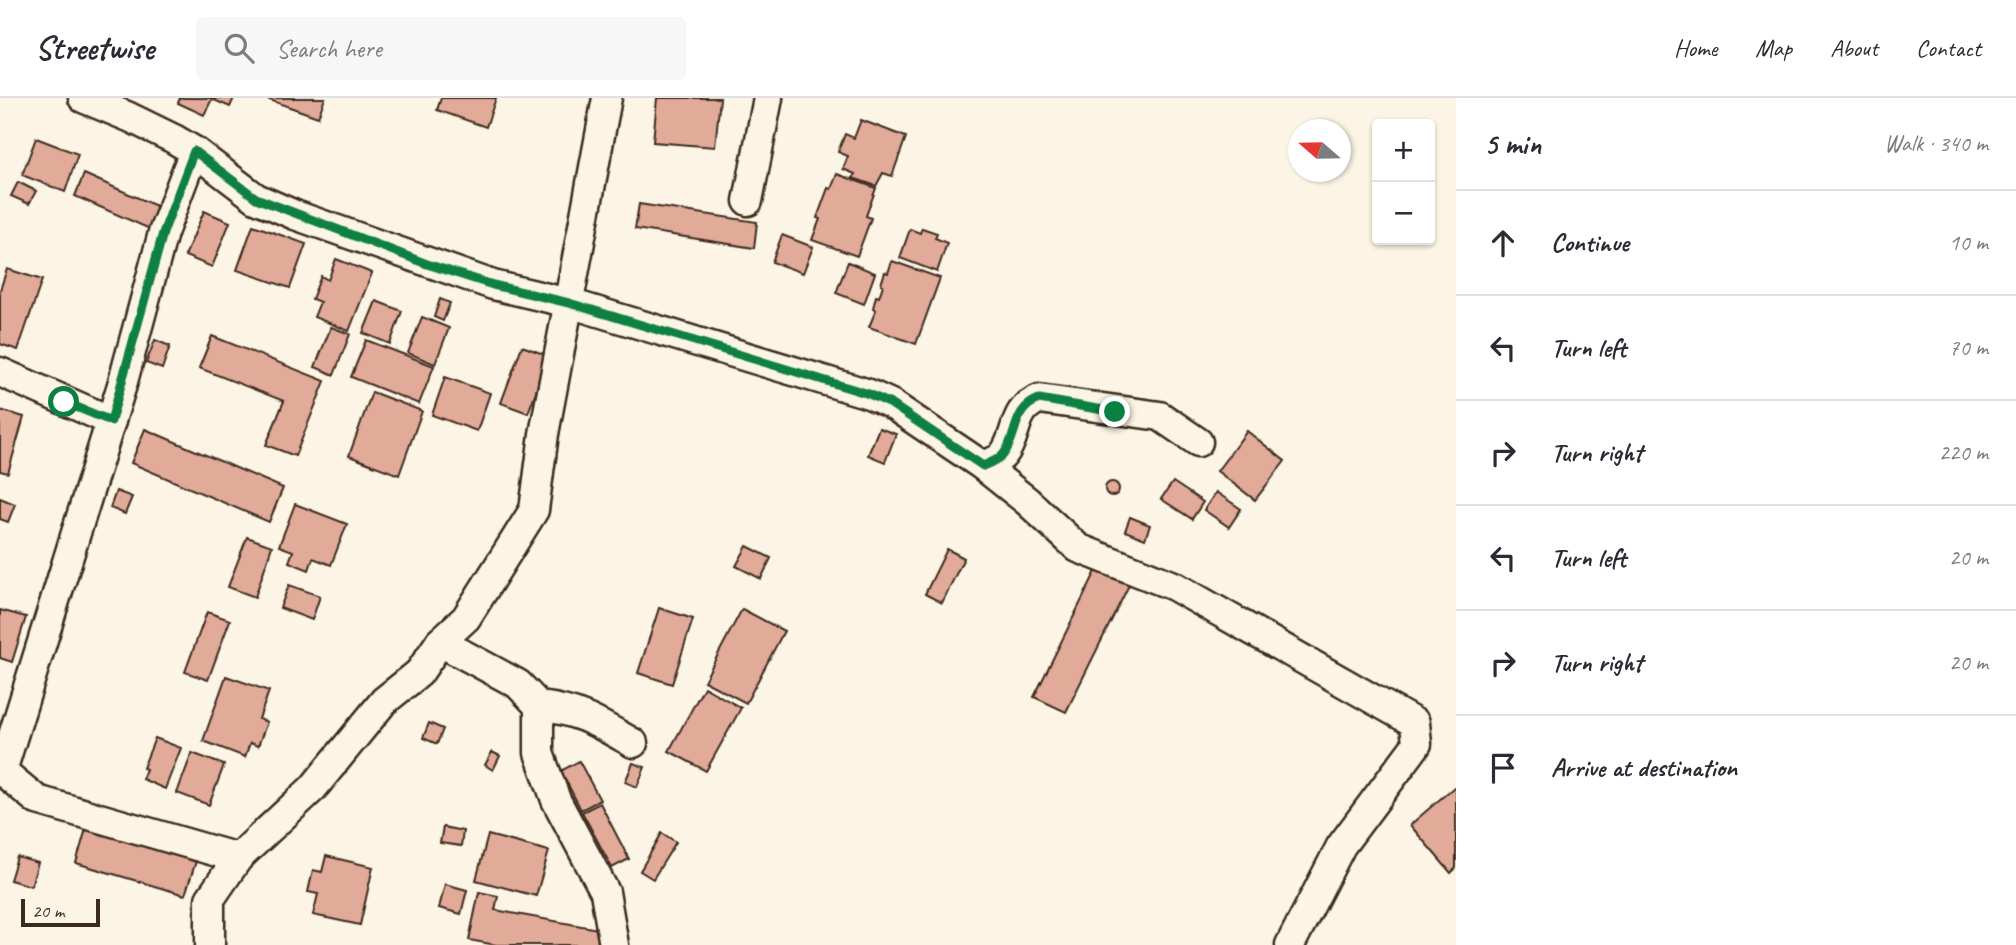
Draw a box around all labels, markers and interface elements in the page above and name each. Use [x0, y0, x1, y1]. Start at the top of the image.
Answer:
search box [196, 17, 686, 80]
text: Streetwise [35, 27, 154, 69]
icon: search [220, 29, 258, 67]
text: Search here [276, 32, 382, 65]
text: Home [1674, 33, 1717, 63]
text: Map [1755, 33, 1792, 63]
text: About [1830, 33, 1878, 63]
text: Contact [1916, 33, 1981, 63]
north arrow [1288, 119, 1351, 182]
map controls [1372, 119, 1435, 245]
button: + [1372, 119, 1435, 182]
text: 5 min [1484, 125, 1541, 163]
text: Walk · 340 m [1884, 129, 1988, 158]
button: − [1372, 182, 1435, 245]
icon: ahead [1484, 224, 1522, 262]
text: Continue [1551, 226, 1629, 259]
text: 10 m [1949, 228, 1988, 257]
icon: left [1484, 329, 1522, 367]
text: Turn left [1551, 331, 1626, 364]
text: 70 m [1949, 333, 1988, 362]
route start [48, 386, 79, 417]
route end [1099, 396, 1130, 427]
icon: right [1484, 434, 1522, 472]
text: Turn right [1551, 436, 1642, 469]
text: 220 m [1939, 438, 1988, 467]
icon: left [1484, 539, 1522, 577]
text: Turn left [1551, 541, 1626, 574]
text: 20 m [1949, 543, 1988, 572]
icon: right [1484, 644, 1522, 682]
text: Turn right [1551, 646, 1642, 679]
text: 20 m [1949, 648, 1988, 677]
icon: arrive [1484, 749, 1522, 787]
text: Arrive at destination [1551, 751, 1737, 784]
scale bar [21, 896, 100, 928]
text: 20 m [32, 899, 64, 923]

